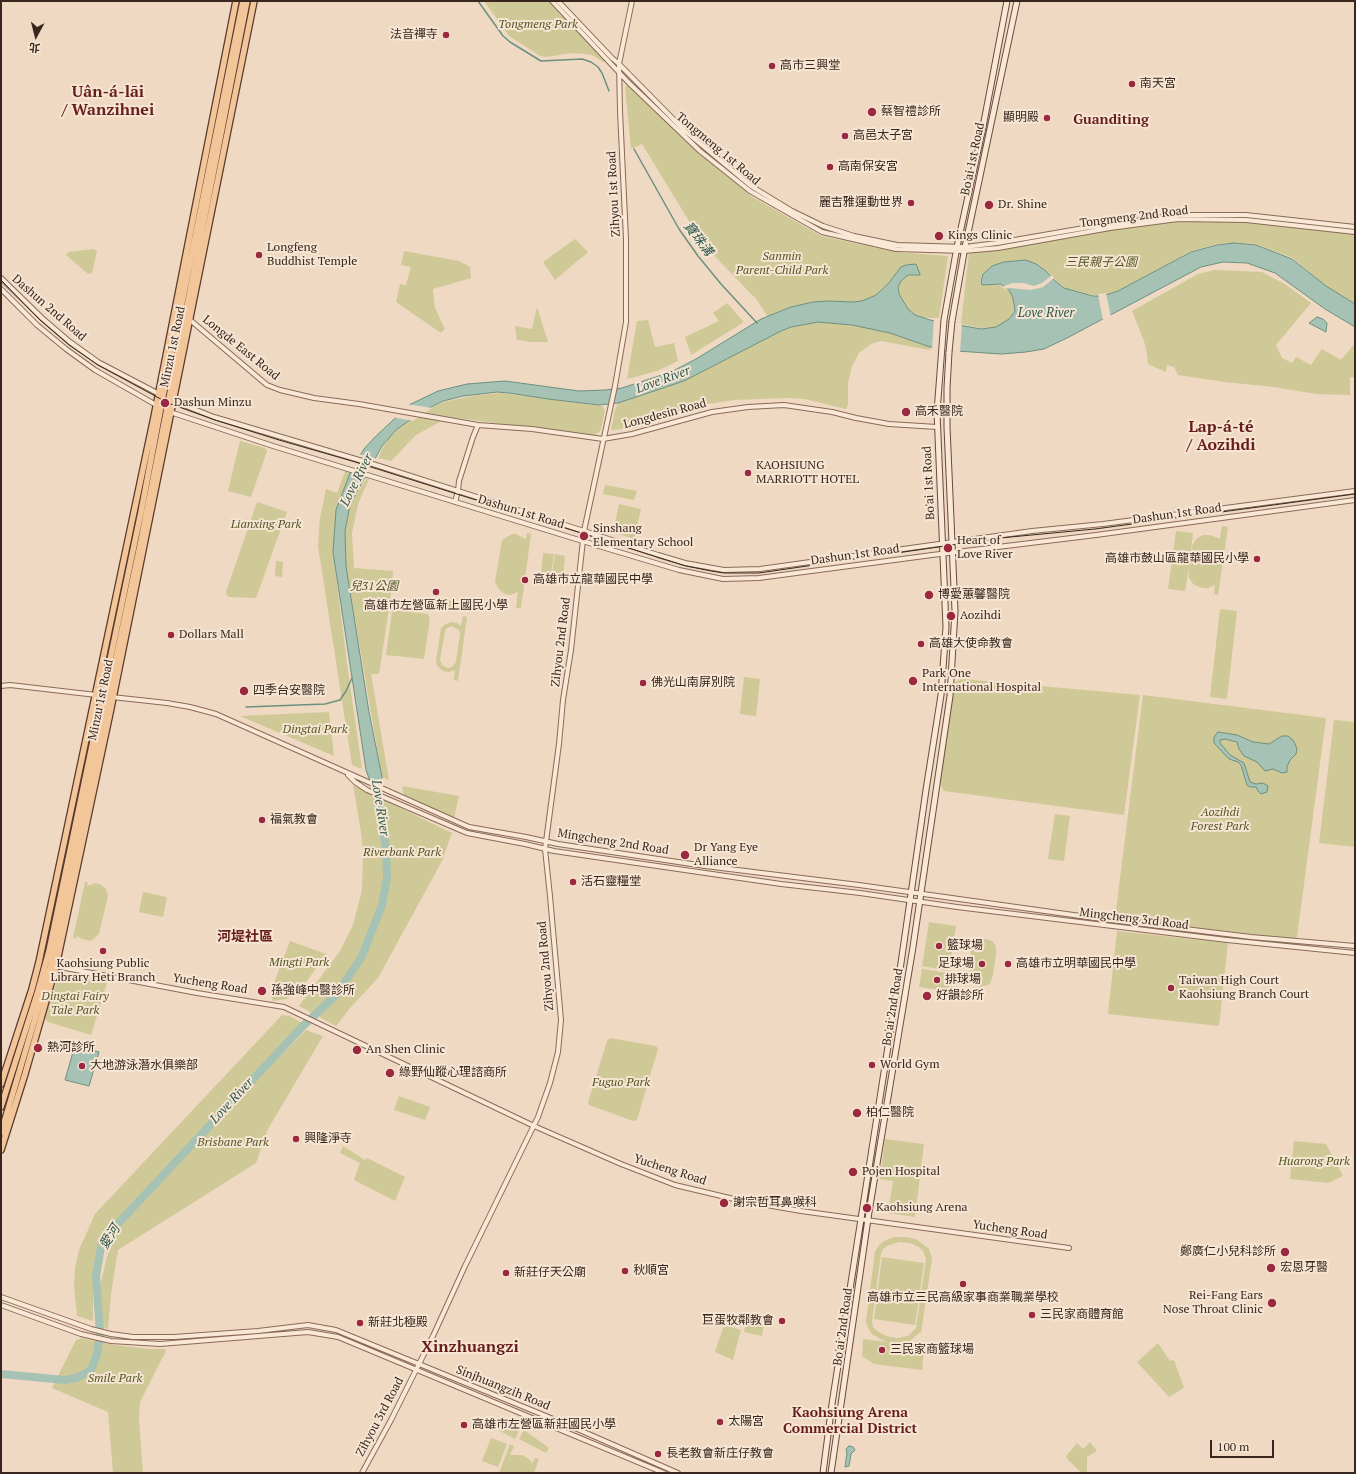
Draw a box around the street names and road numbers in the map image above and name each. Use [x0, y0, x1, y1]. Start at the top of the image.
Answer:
street label: Tongmeng 1st Road [673, 110, 763, 188]
street label: Bo'ai 1st Road [958, 121, 988, 197]
street label: Zihyou 1st Road [605, 151, 623, 237]
street label: Tongmeng 2nd Road [1079, 203, 1189, 231]
street label: Dashun 2nd Road [9, 272, 89, 344]
street label: Minzu 1st Road [157, 305, 189, 389]
street label: Longde East Road [200, 313, 282, 383]
street label: Longdesin Road [622, 396, 708, 432]
street label: Bo'ai 1st Road [920, 446, 938, 520]
street label: Dashun 1st Road [476, 492, 566, 532]
street label: Dashun 1st Road [1132, 501, 1222, 527]
street label: Dashun 1st Road [810, 542, 900, 568]
street label: Zihyou 2nd Road [548, 596, 574, 688]
street label: Minzu 1st Road [85, 658, 117, 742]
street label: Mingcheng 2nd Road [556, 826, 670, 858]
street label: Mingcheng 3rd Road [1079, 905, 1189, 933]
street label: Zihyou 2nd Road [535, 920, 557, 1012]
street label: Bo'ai 2nd Road [880, 967, 906, 1047]
street label: Yucheng Road [172, 971, 248, 997]
street label: Yucheng Road [632, 1151, 708, 1189]
street label: Yucheng Road [972, 1218, 1048, 1242]
street label: Bo'ai 2nd Road [830, 1287, 856, 1367]
street label: Sinjhuangzih Road [454, 1363, 552, 1413]
street label: Zihyou 3rd Road [353, 1375, 407, 1459]

